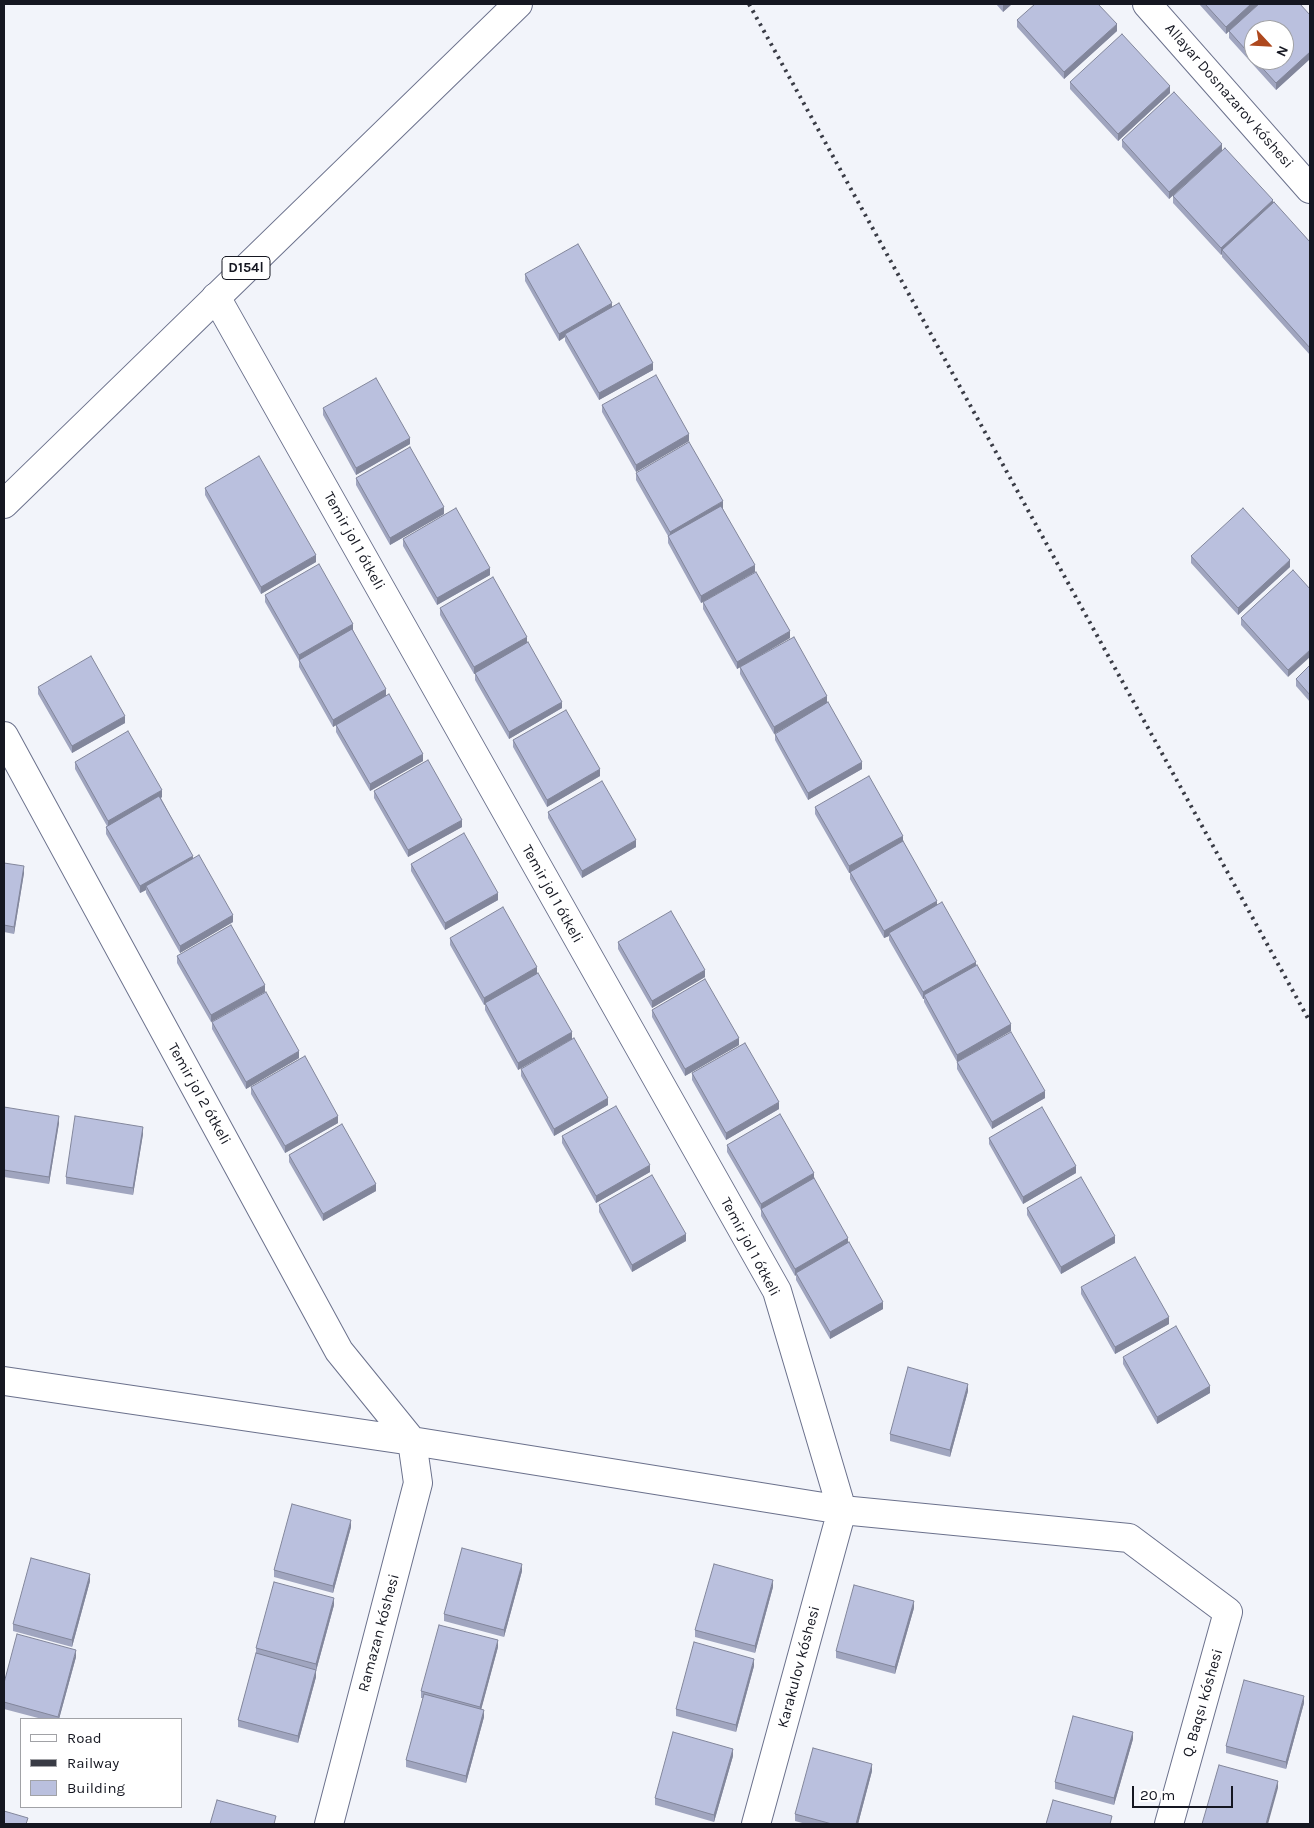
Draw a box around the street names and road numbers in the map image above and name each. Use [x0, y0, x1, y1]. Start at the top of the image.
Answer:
street label: Allayar Dosnazarov kóshesi [1161, 20, 1297, 172]
road number: D154l [222, 256, 270, 280]
street label: Temir jol 1 ótkeli [320, 489, 388, 593]
street label: Temir jol 1 ótkeli [518, 842, 586, 946]
street label: Temir jol 2 ótkeli [164, 1040, 234, 1148]
street label: Temir jol 1 ótkeli [716, 1194, 784, 1300]
street label: Ramazan kóshesi [355, 1572, 403, 1694]
street label: Karakulov kóshesi [774, 1604, 824, 1730]
street label: Q. Baqsı kóshesi [1179, 1647, 1227, 1759]

